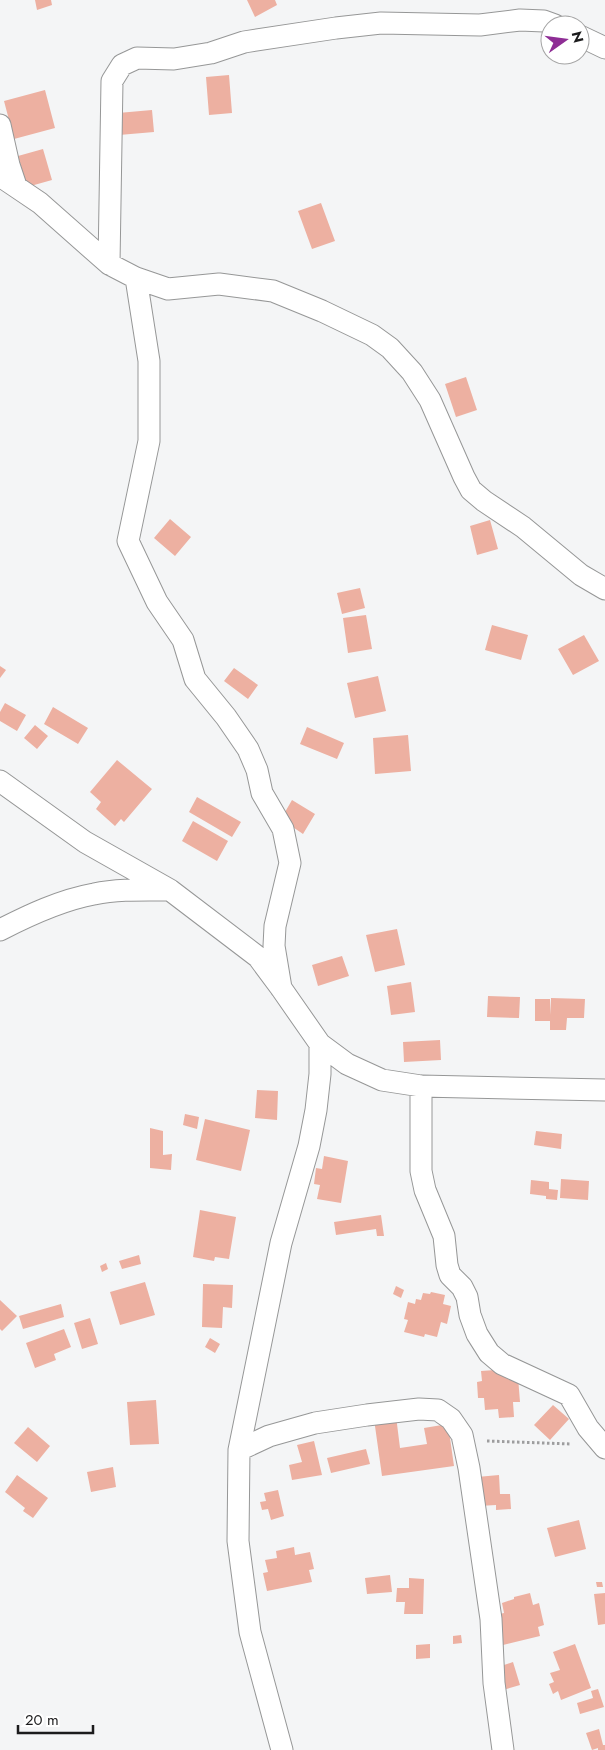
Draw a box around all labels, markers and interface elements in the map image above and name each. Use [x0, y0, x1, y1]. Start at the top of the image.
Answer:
north arrow [540, 15, 590, 65]
text: N [567, 29, 589, 45]
scale bar [18, 1702, 92, 1734]
text: 20 m [25, 1709, 59, 1731]

